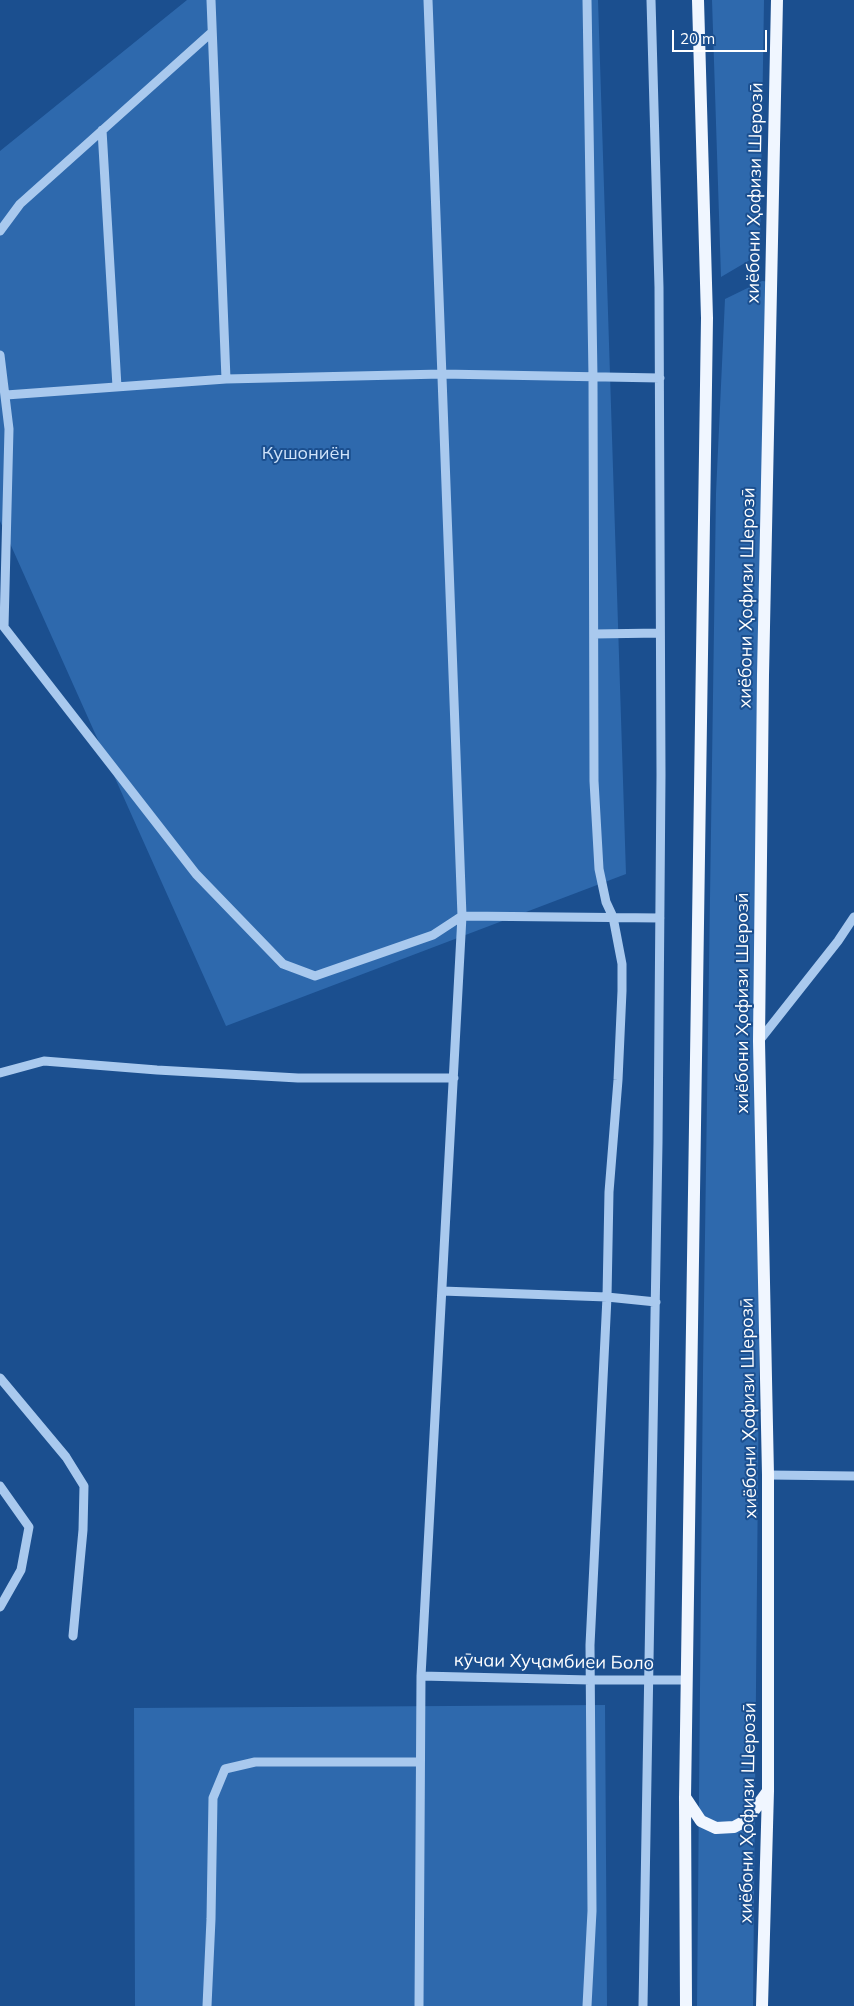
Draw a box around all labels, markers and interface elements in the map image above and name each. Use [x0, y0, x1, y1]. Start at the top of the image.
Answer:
scale bar [674, 20, 769, 52]
text: 20 m [680, 29, 715, 48]
street label: хиёбони Ҳофизи Шерозӣ [742, 82, 768, 304]
park label: Кушониён [262, 443, 350, 465]
street label: хиёбони Ҳофизи Шерозӣ [734, 487, 760, 709]
street label: хиёбони Ҳофизи Шерозӣ [732, 893, 754, 1113]
street label: хиёбони Ҳофизи Шерозӣ [736, 1297, 762, 1519]
street label: кӯчаи Хуҷамбиеи Боло [454, 1649, 654, 1675]
street label: хиёбони Ҳофизи Шерозӣ [735, 1702, 761, 1924]

